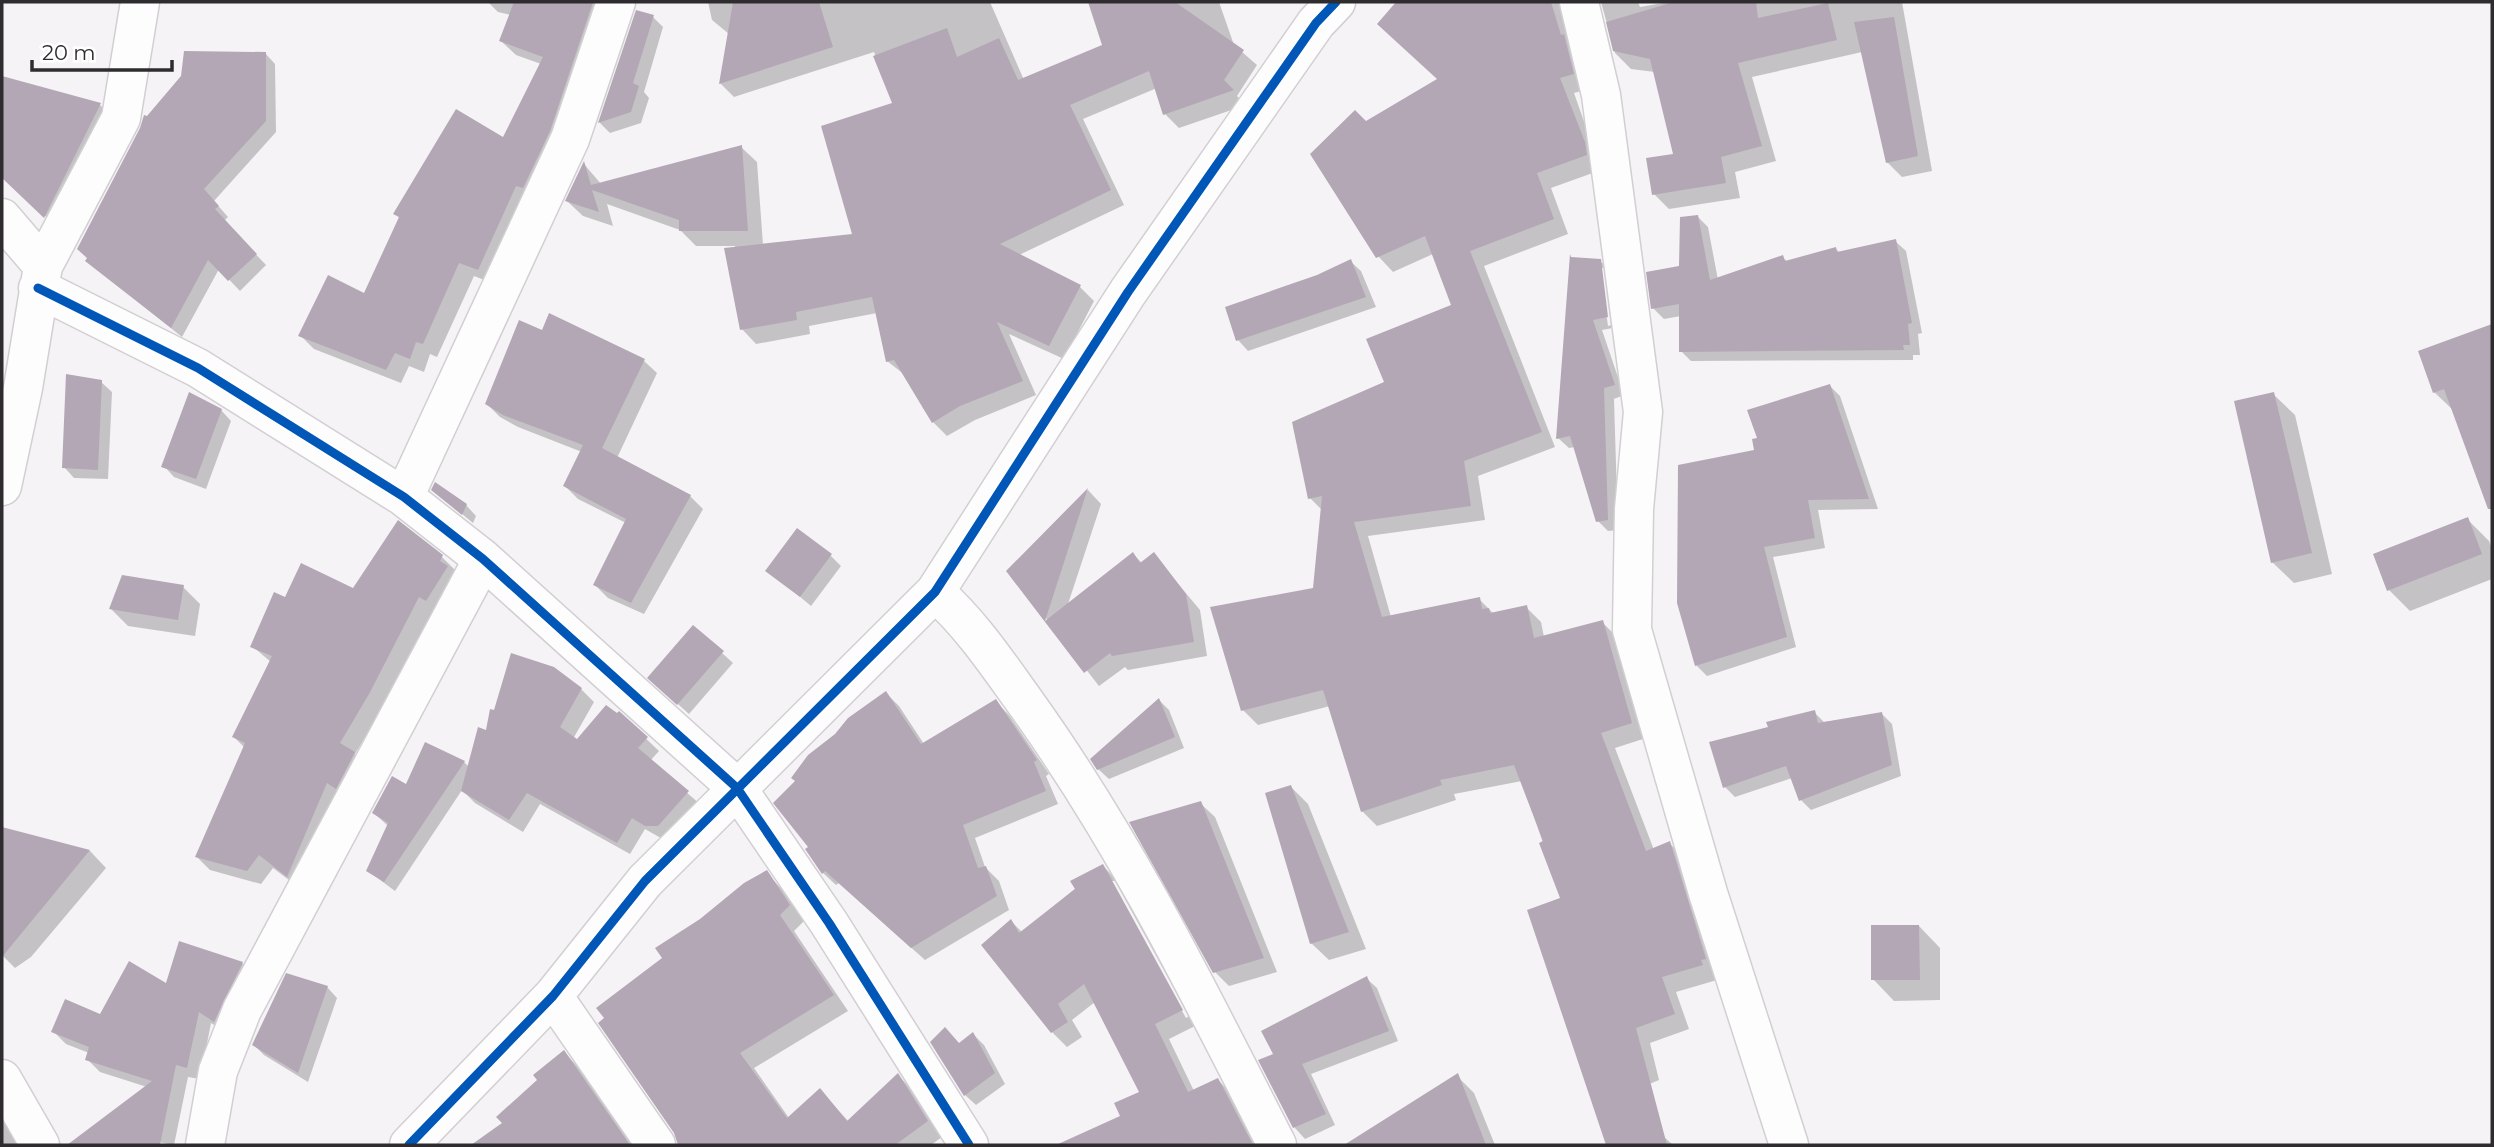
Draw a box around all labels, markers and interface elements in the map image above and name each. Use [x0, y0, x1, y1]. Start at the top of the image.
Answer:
scale bar [32, 28, 172, 72]
text: 20 m [42, 40, 96, 65]

